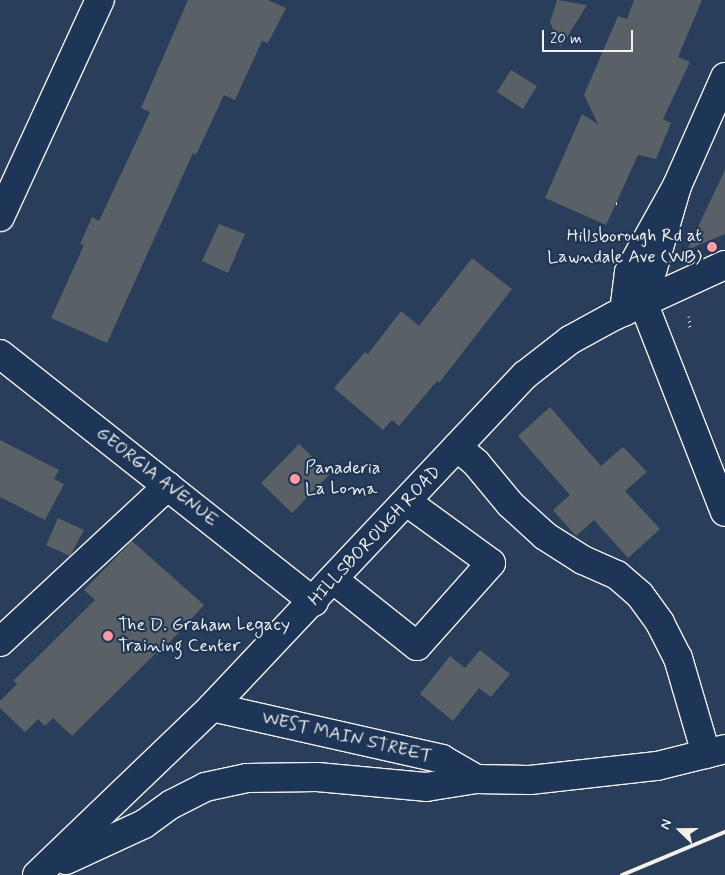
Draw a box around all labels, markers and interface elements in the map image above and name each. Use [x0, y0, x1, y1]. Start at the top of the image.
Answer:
scale bar [545, 20, 636, 52]
text: 20 m [550, 29, 582, 49]
place label: Hillsborough Rd at Lawndale Ave (WB) [547, 226, 702, 268]
marker: Hillsborough Rd at Lawndale Ave (WB) [706, 241, 718, 253]
street label: GEORGIA AVENUE [92, 423, 222, 531]
place label: Panaderia La Loma [305, 458, 381, 500]
street label: HILLSBOROUGH ROAD [305, 462, 445, 610]
marker: Panaderia La Loma [289, 473, 301, 485]
place label: The D. Graham Legacy Training Center [118, 615, 289, 658]
marker: The D. Graham Legacy Training Center [102, 630, 114, 642]
street label: WEST MAIN STREET [259, 707, 435, 767]
north arrow [655, 805, 705, 855]
text: N [656, 817, 676, 832]

